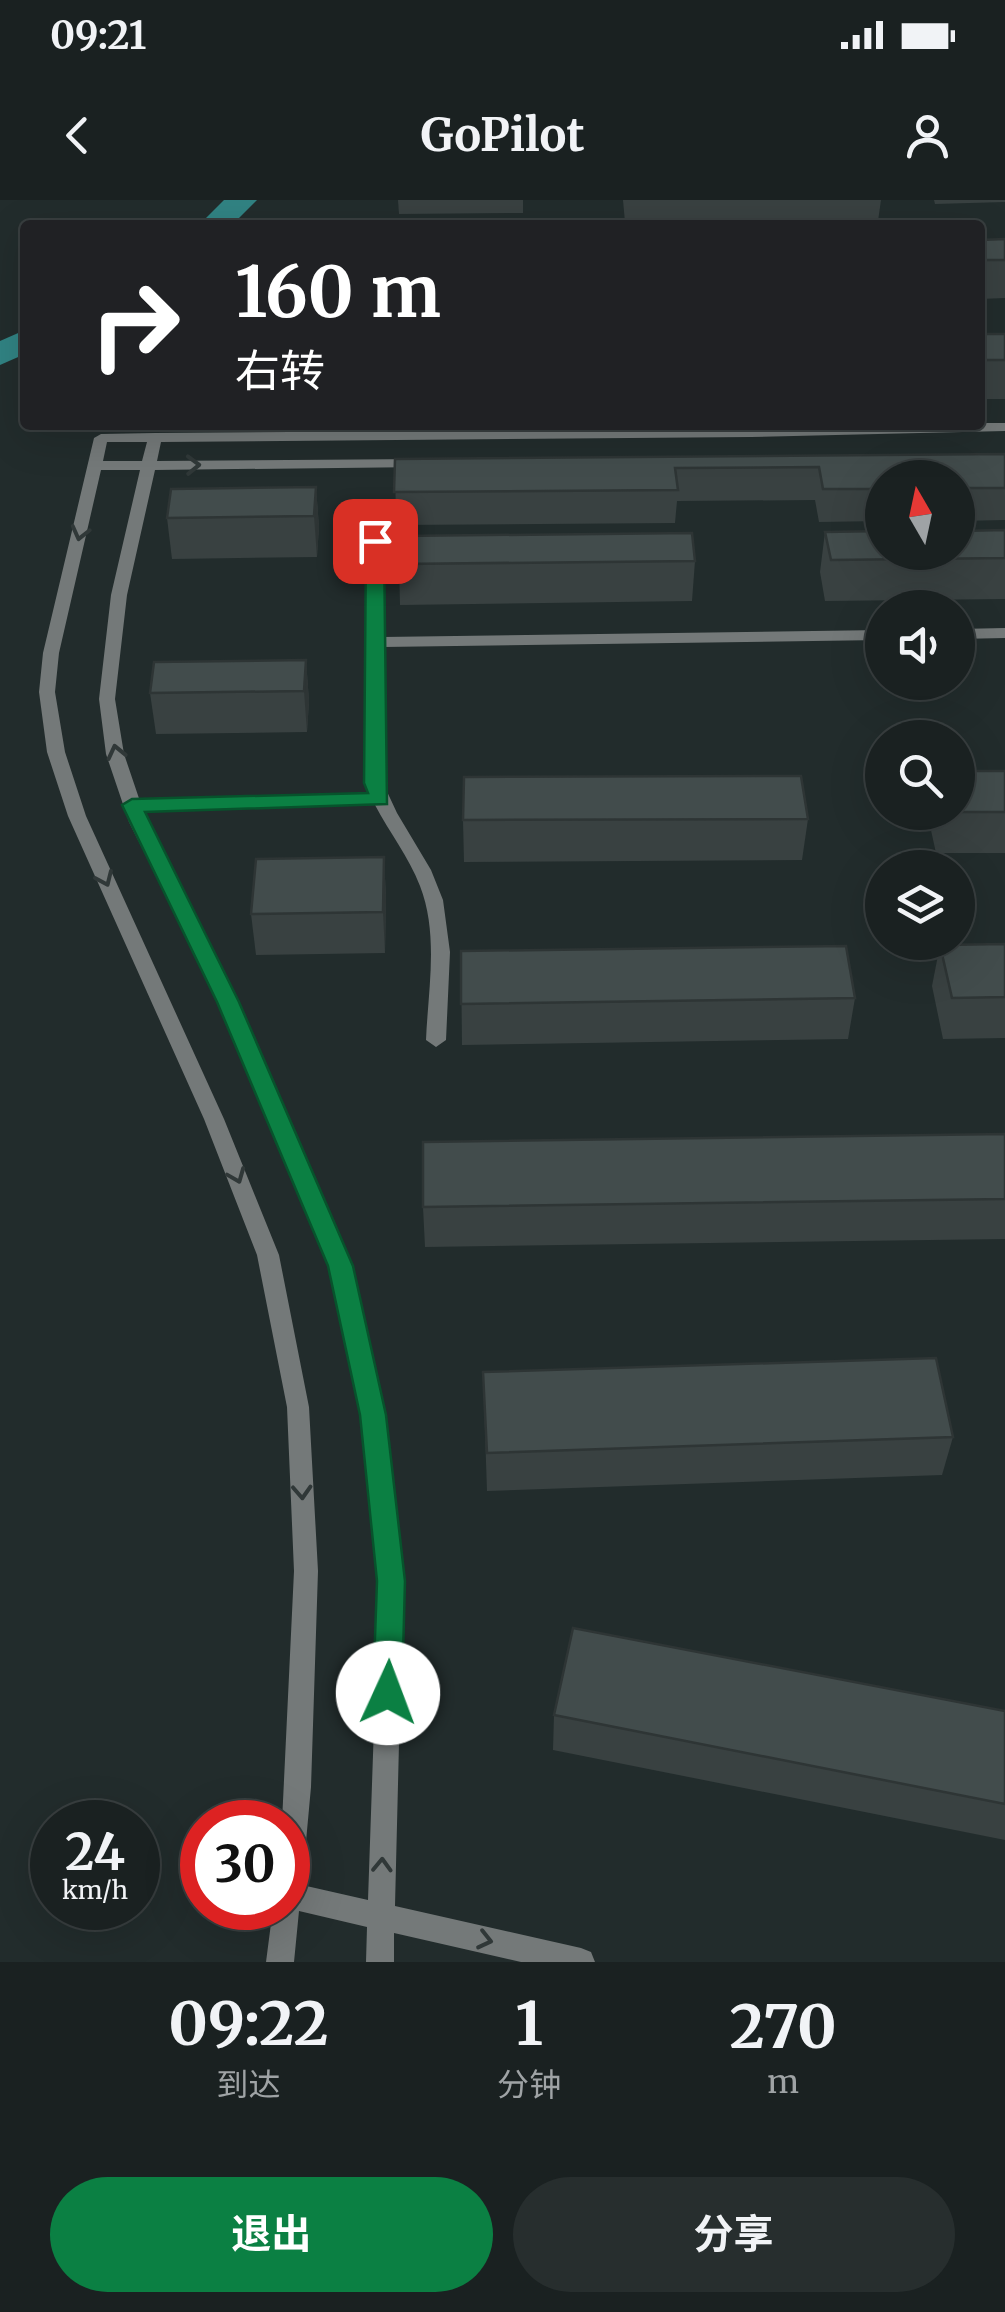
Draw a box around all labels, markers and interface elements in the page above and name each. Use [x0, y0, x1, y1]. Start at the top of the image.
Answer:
text: 09:21 [50, 12, 146, 59]
text: GoPilot [420, 107, 585, 163]
icon: back [50, 108, 105, 163]
icon: person [900, 108, 955, 163]
text: 160 m [235, 248, 441, 336]
icon: right [70, 260, 200, 390]
text: 右转 [235, 343, 325, 399]
one-way arrow [186, 454, 201, 476]
north arrow [865, 460, 975, 570]
map controls [865, 460, 975, 960]
pin [333, 499, 418, 584]
icon: arrive [348, 514, 403, 569]
one-way arrow [71, 524, 92, 541]
button: sound [865, 590, 975, 700]
button: search [865, 720, 975, 830]
one-way arrow [107, 744, 128, 761]
button: layers [865, 850, 975, 960]
one-way arrow [93, 869, 113, 887]
one-way arrow [225, 1166, 245, 1184]
one-way arrow [291, 1485, 312, 1501]
position arrow [336, 1641, 440, 1745]
speed limit sign: 30 [180, 1800, 310, 1930]
text: 24 [65, 1821, 125, 1884]
one-way arrow [372, 1856, 393, 1872]
text: km/h [62, 1874, 128, 1906]
one-way arrow [476, 1928, 493, 1949]
text: 09:22 [168, 1986, 329, 2061]
text: 1 [515, 1986, 543, 2061]
text: 270 [730, 1989, 837, 2064]
text: m [767, 2062, 799, 2102]
text: 到达 [217, 2065, 281, 2105]
text: 分钟 [497, 2065, 561, 2105]
button: 退出 [50, 2177, 493, 2292]
button: 分享 [513, 2177, 955, 2292]

